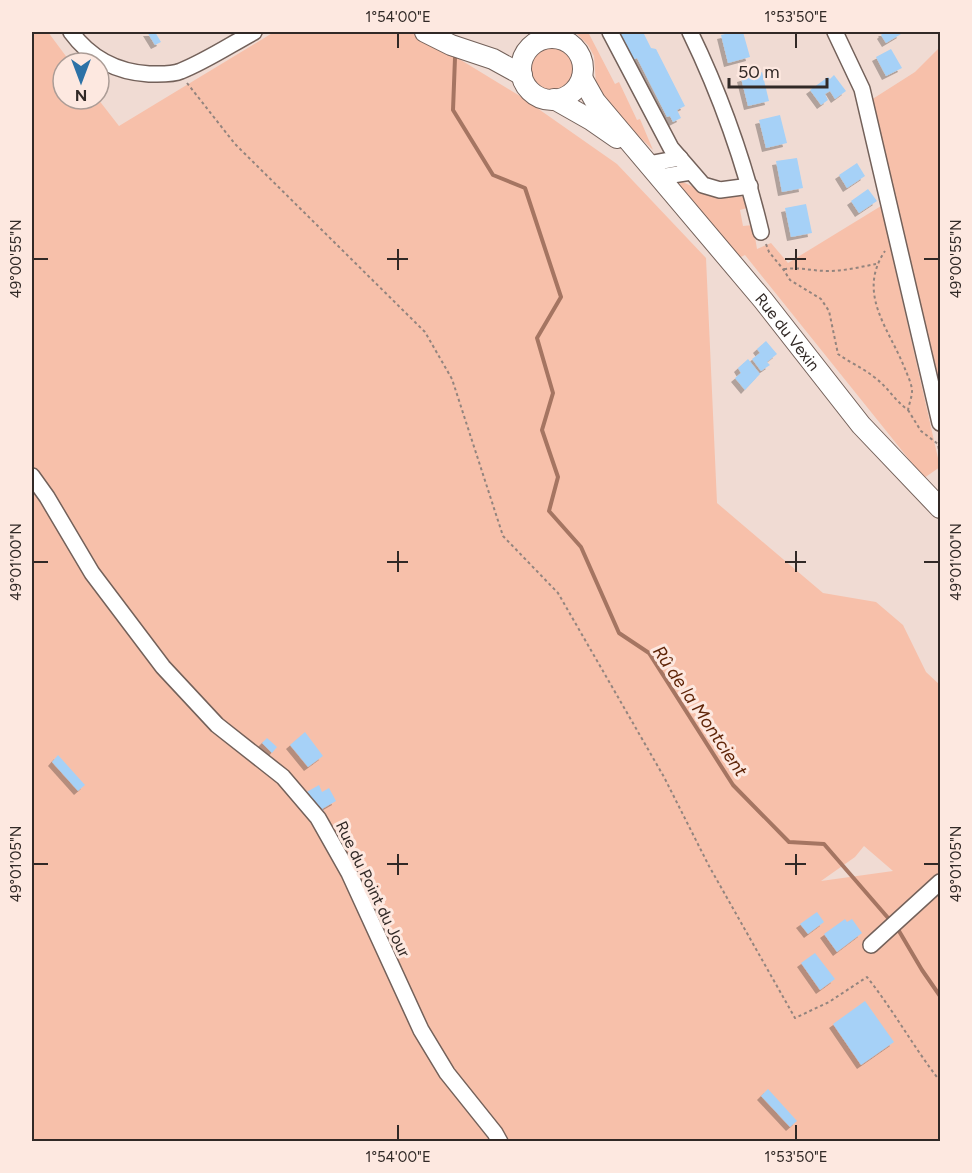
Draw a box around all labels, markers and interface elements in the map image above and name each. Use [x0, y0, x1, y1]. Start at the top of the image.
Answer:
text: 1°54'00"E [365, 8, 431, 26]
text: 1°53'50"E [764, 8, 828, 26]
north arrow [51, 51, 111, 111]
scale bar [729, 51, 826, 89]
text: 50 m [738, 61, 780, 83]
text: N [75, 86, 87, 105]
text: 49°00'55"N [7, 219, 25, 299]
text: 49°00'55"N [947, 219, 965, 299]
street label: Rue du Vexin [752, 289, 824, 374]
text: 49°01'00"N [7, 523, 25, 601]
text: 49°01'00"N [947, 523, 965, 601]
water label: Rû de la Montcient [648, 641, 752, 781]
street label: Rue du Point du Jour [332, 818, 414, 961]
text: 49°01'05"N [7, 826, 25, 902]
text: 49°01'05"N [947, 826, 965, 902]
text: 1°54'00"E [365, 1148, 431, 1166]
text: 1°53'50"E [764, 1148, 828, 1166]

